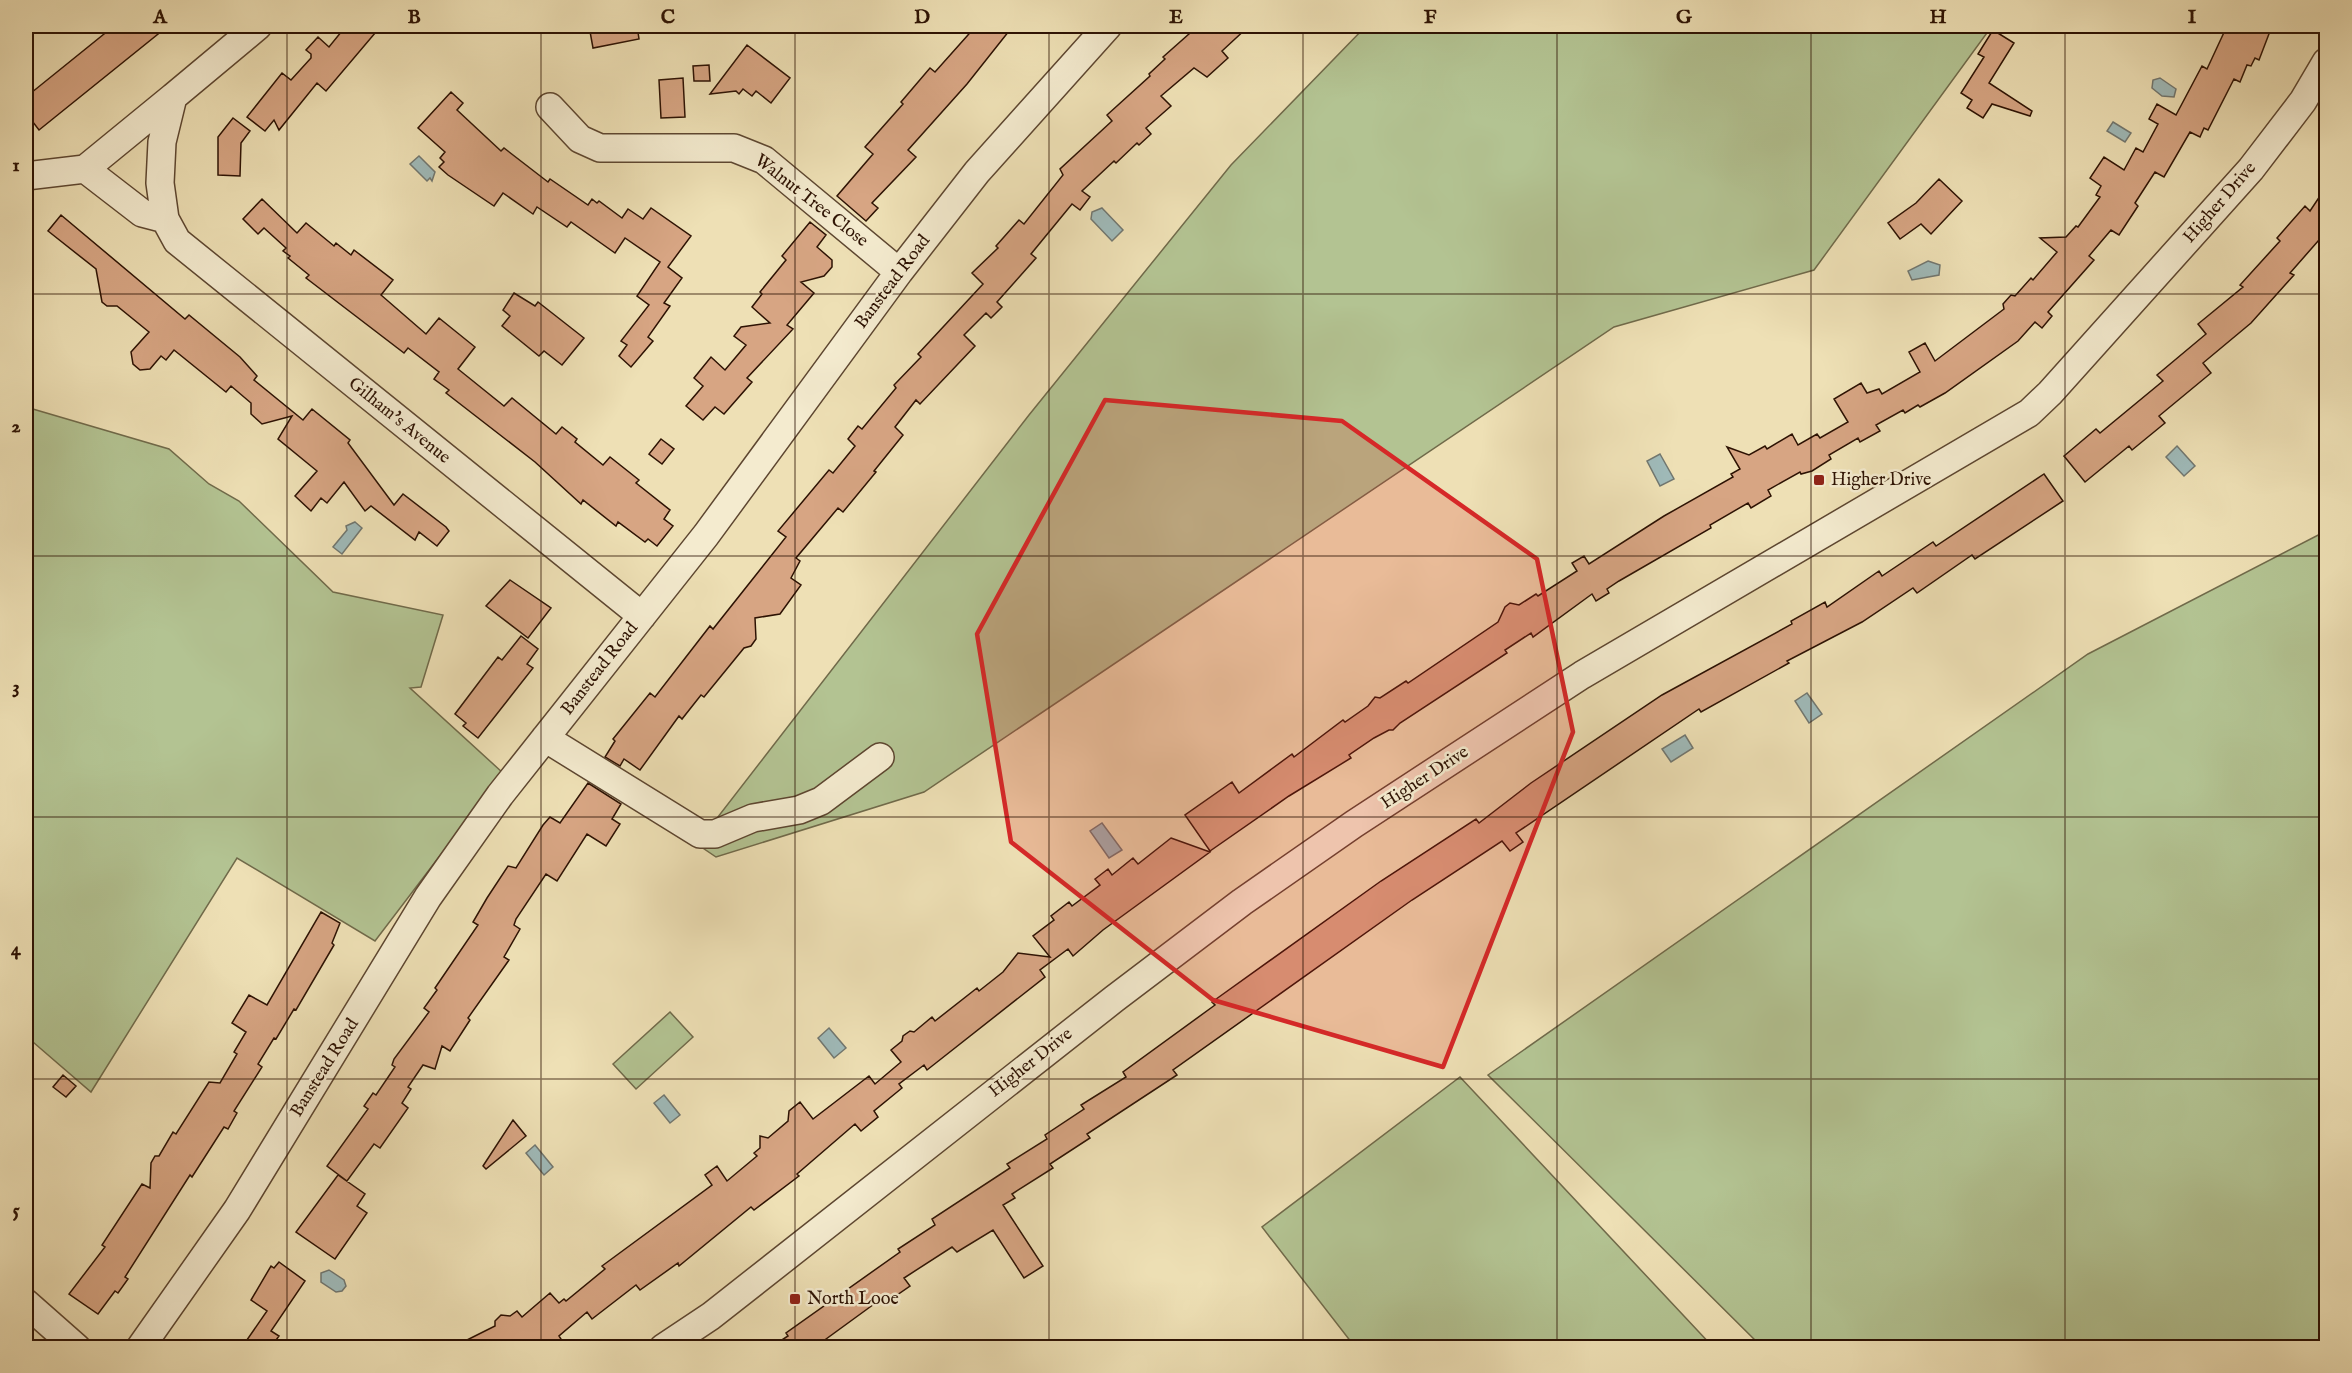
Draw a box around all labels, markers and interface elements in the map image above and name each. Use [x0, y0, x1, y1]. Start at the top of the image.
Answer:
text: A [152, 5, 168, 30]
text: B [407, 5, 421, 30]
text: C [661, 5, 675, 30]
text: D [914, 5, 930, 30]
text: E [1169, 5, 1183, 30]
text: F [1424, 5, 1437, 30]
text: G [1676, 5, 1693, 30]
text: H [1929, 5, 1947, 30]
text: I [2188, 5, 2197, 30]
street label: Walnut Tree Close [749, 149, 873, 253]
text: 1 [12, 153, 20, 178]
street label: Higher Drive [2178, 158, 2262, 248]
street label: Banstead Road [850, 230, 936, 334]
street label: Gilham's Avenue [343, 373, 455, 469]
text: 2 [11, 414, 21, 439]
place label: Higher Drive [1831, 469, 1931, 492]
marker: Higher Drive [1812, 473, 1826, 487]
street label: Banstead Road [556, 617, 644, 720]
text: 3 [12, 675, 20, 700]
street label: Higher Drive [1377, 741, 1473, 815]
text: 4 [11, 937, 22, 962]
street label: Banstead Road [286, 1014, 365, 1122]
street label: Higher Drive [984, 1023, 1078, 1103]
text: 5 [12, 1198, 20, 1223]
place label: North Looe [807, 1288, 899, 1311]
marker: North Looe [788, 1292, 802, 1306]

